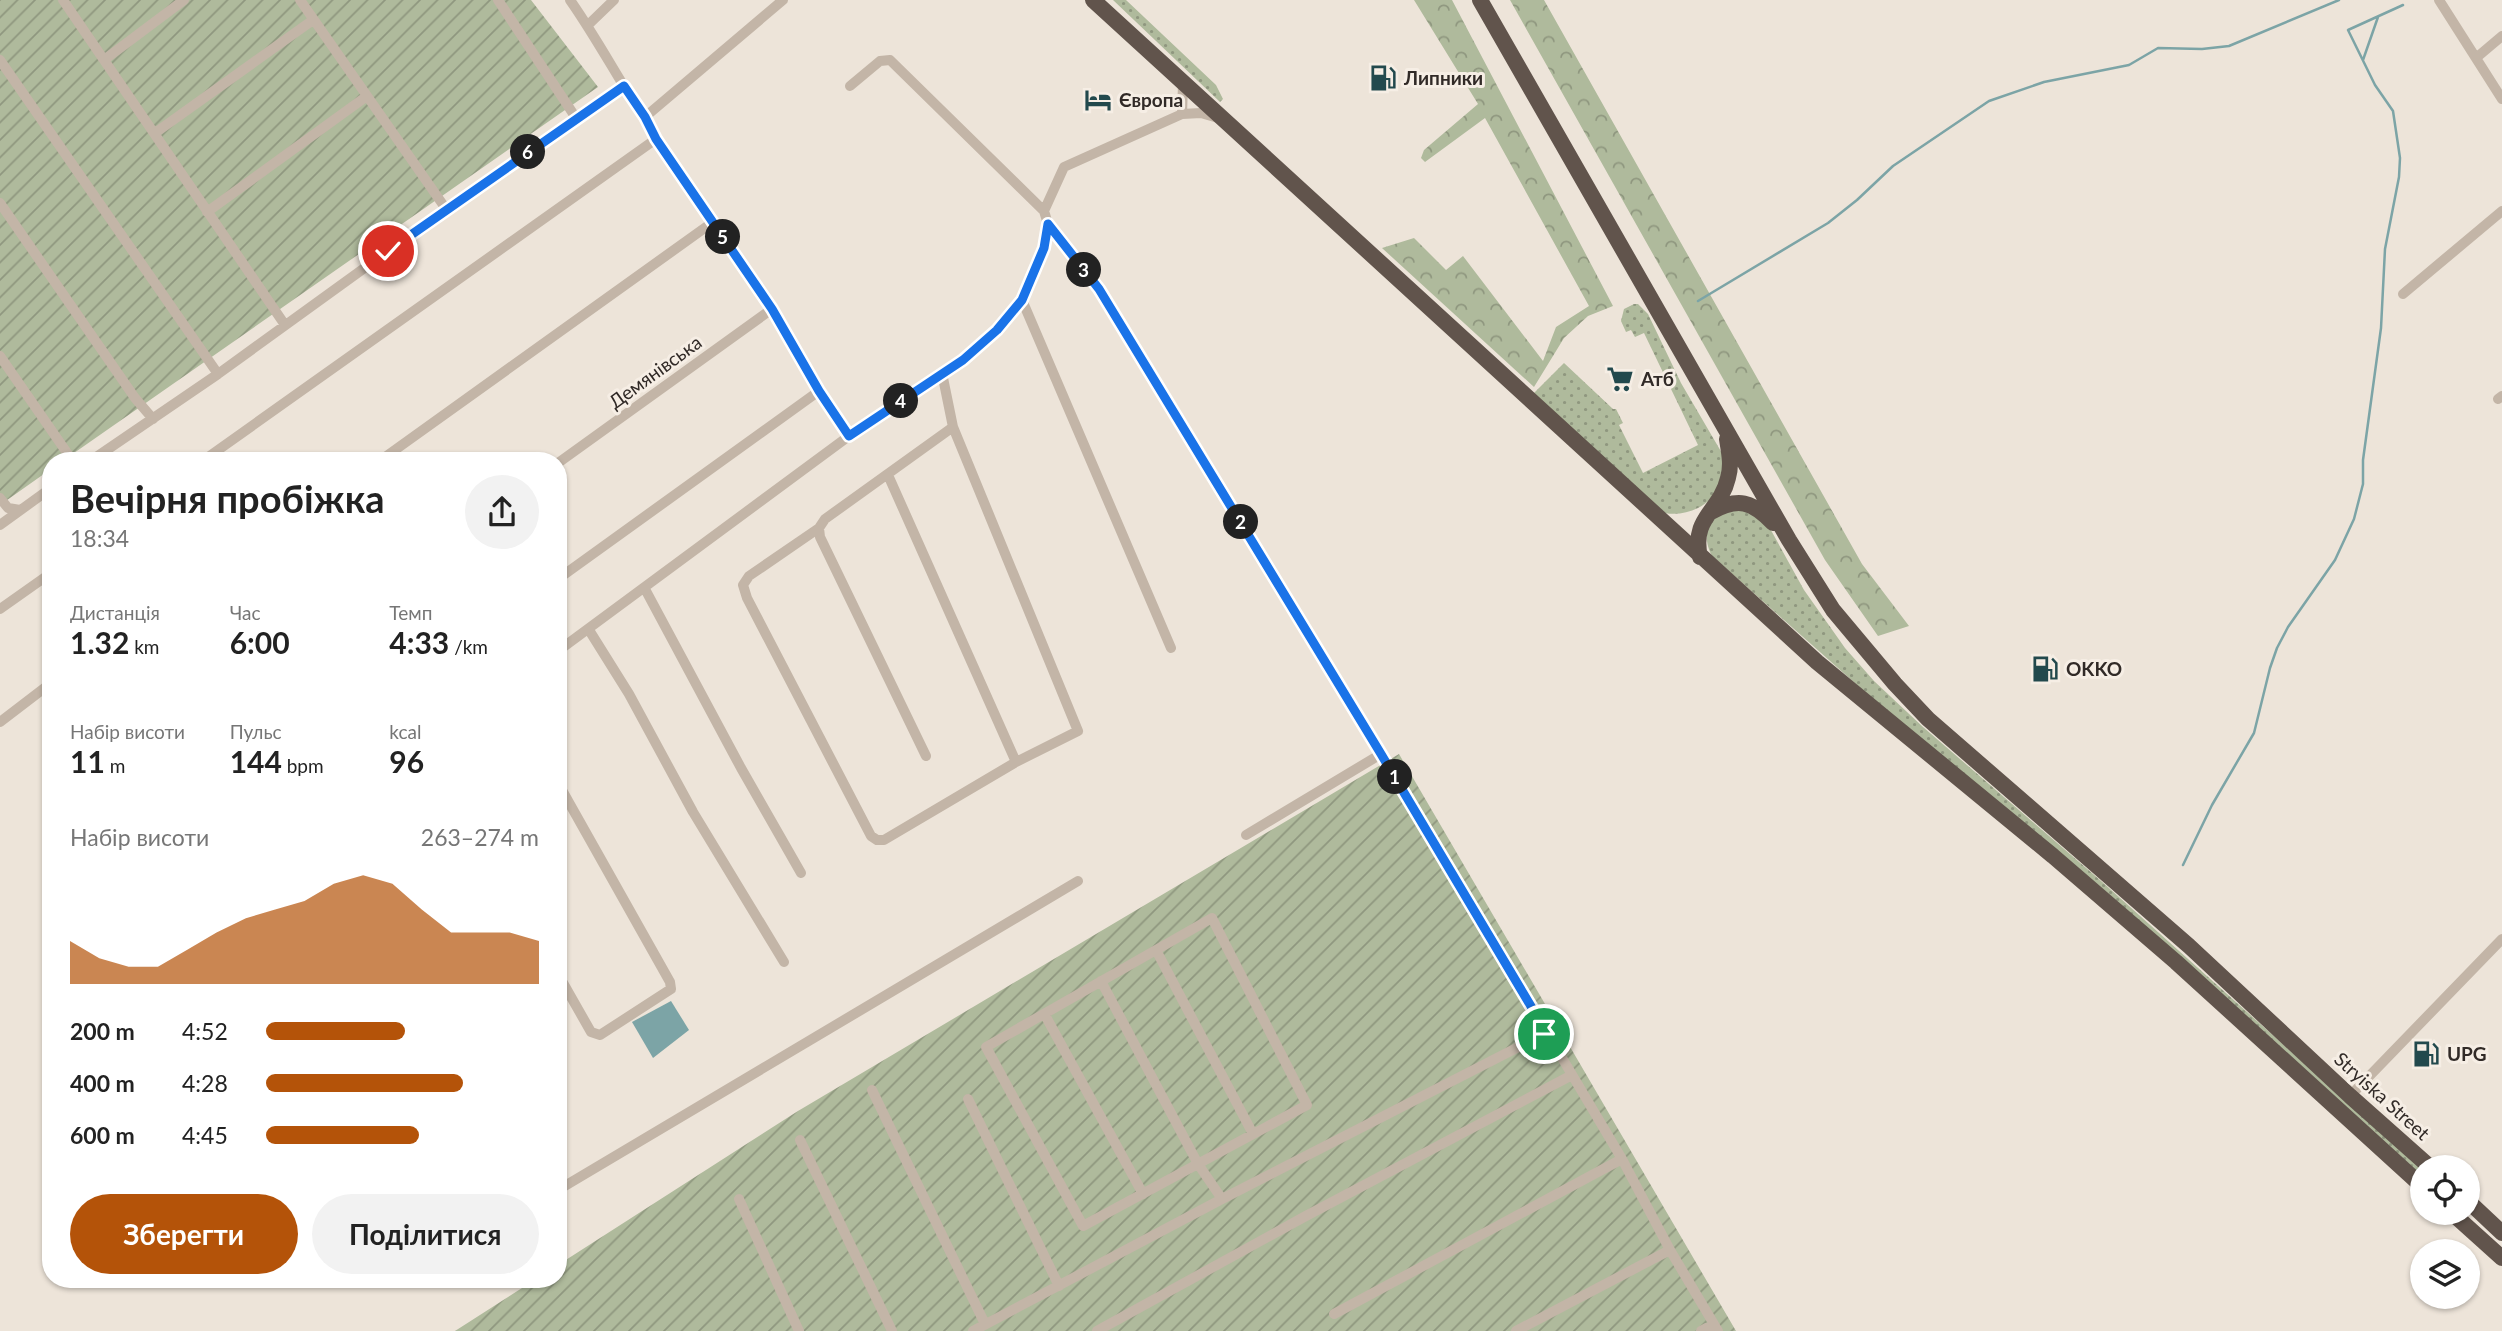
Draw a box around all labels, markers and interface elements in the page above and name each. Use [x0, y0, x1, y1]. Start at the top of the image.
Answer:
fuel station icon: Липники [1368, 63, 1398, 93]
place label: Липники [1403, 66, 1483, 89]
hotel icon: Європа [1083, 85, 1113, 115]
place label: Європа [1119, 88, 1183, 111]
pin: 6 [510, 134, 546, 170]
text: 6 [522, 140, 533, 163]
pin: 5 [706, 219, 740, 254]
pin [358, 221, 418, 281]
text: 5 [717, 225, 728, 248]
icon: check [369, 232, 407, 270]
pin: 3 [1066, 252, 1102, 288]
text: 3 [1078, 258, 1089, 281]
street label: Демянівська [604, 330, 706, 413]
supermarket icon: Атб [1605, 364, 1635, 394]
place label: Атб [1640, 367, 1674, 390]
pin: 4 [884, 384, 918, 418]
text: 4 [895, 389, 906, 412]
text: Вечірня пробіжка [70, 475, 385, 521]
button: share [465, 475, 539, 549]
pin: 2 [1224, 504, 1258, 540]
text: 2 [1235, 510, 1246, 533]
text: 18:34 [70, 524, 129, 552]
text: Дистанція [70, 601, 160, 624]
text: Час [230, 601, 260, 624]
text: Темп [389, 601, 432, 624]
text: 1.32 [70, 624, 129, 660]
text: 6:00 [230, 624, 290, 660]
text: 4:33 [389, 624, 449, 660]
text: km [129, 635, 159, 658]
text: /km [449, 635, 488, 658]
fuel station icon: OKKO [2030, 654, 2060, 684]
place label: OKKO [2066, 657, 2122, 680]
text: Набір висоти [70, 720, 185, 743]
text: Пульс [230, 720, 282, 743]
text: kcal [389, 720, 421, 743]
text: 11 [70, 743, 105, 779]
text: 144 [230, 743, 282, 779]
text: 96 [389, 743, 424, 779]
text: m [105, 754, 125, 777]
text: bpm [282, 754, 324, 777]
pin: 1 [1378, 760, 1412, 794]
text: 1 [1389, 765, 1400, 788]
text: Набір висоти [70, 823, 209, 851]
text: 263–274 m [421, 823, 539, 851]
pin [1514, 1004, 1574, 1064]
icon: arrive [1525, 1015, 1563, 1053]
text: 200 m [70, 1017, 135, 1045]
text: 4:52 [182, 1017, 228, 1045]
fuel station icon: UPG [2411, 1039, 2441, 1069]
place label: UPG [2447, 1042, 2487, 1065]
street label: Stryiska Street [2330, 1047, 2435, 1145]
text: 400 m [70, 1069, 135, 1097]
text: 4:28 [182, 1069, 228, 1097]
text: 600 m [70, 1121, 135, 1149]
text: 4:45 [182, 1121, 228, 1149]
map controls [2410, 1155, 2480, 1309]
button: locate [2410, 1155, 2480, 1225]
button: Зберегти [70, 1194, 298, 1274]
button: Поділитися [312, 1194, 539, 1274]
button: layers [2410, 1239, 2480, 1309]

